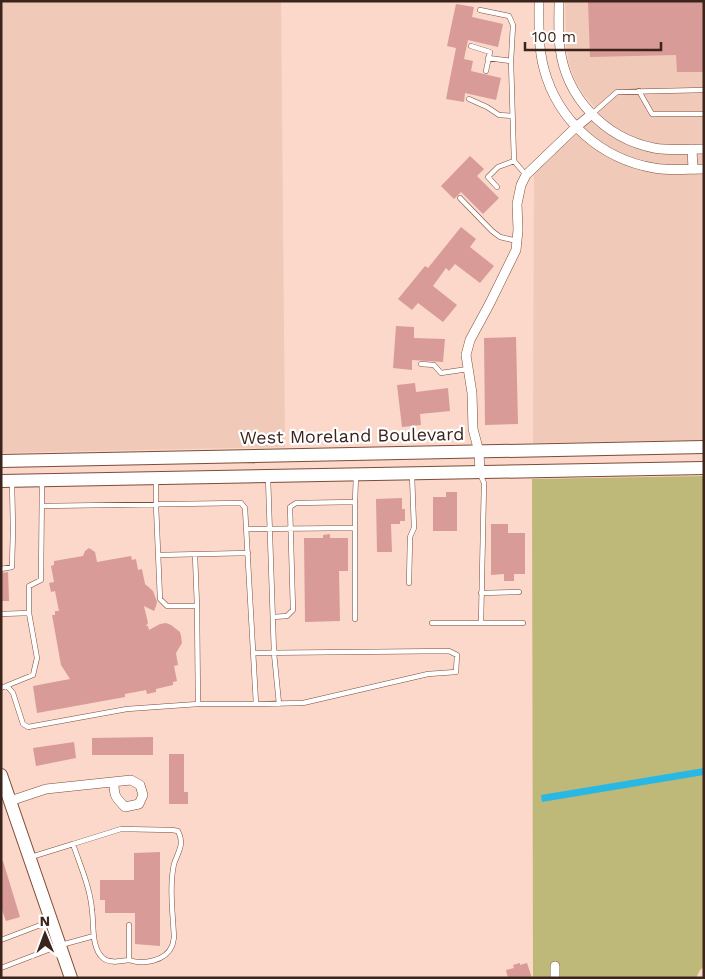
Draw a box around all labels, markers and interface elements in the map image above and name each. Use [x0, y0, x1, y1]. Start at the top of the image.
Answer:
scale bar [525, 20, 661, 52]
text: 100 m [532, 28, 576, 46]
street label: West Moreland Boulevard [239, 423, 465, 448]
north arrow [20, 909, 70, 959]
text: N [39, 913, 50, 929]

